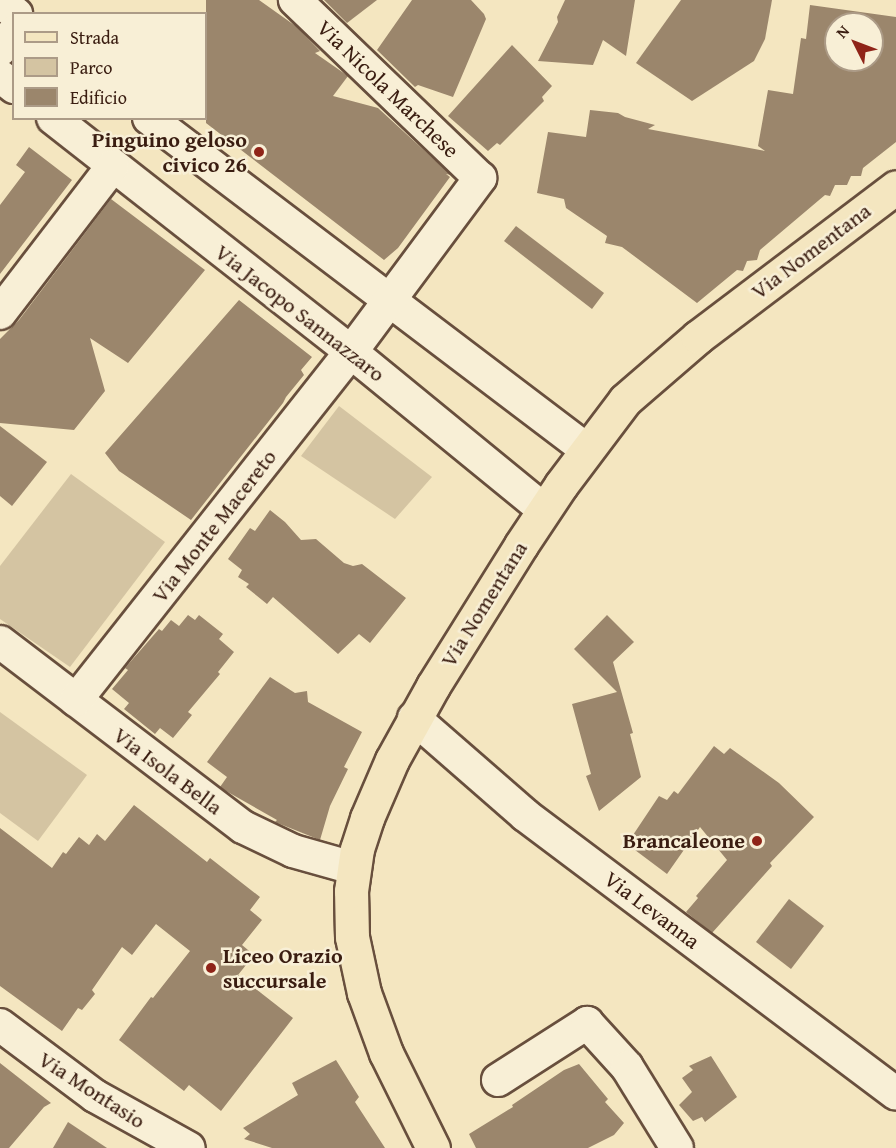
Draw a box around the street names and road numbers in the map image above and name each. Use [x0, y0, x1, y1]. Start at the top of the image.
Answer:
street label: Via Nicola Marchese [312, 15, 464, 163]
street label: Via Nomentana [746, 197, 876, 305]
street label: Via Jacopo Sannazzaro [210, 239, 390, 387]
street label: Via Monte Macereto [146, 444, 282, 608]
street label: Via Nomentana [435, 536, 533, 672]
street label: Via Isola Bella [108, 721, 228, 821]
street label: Via Levanna [599, 865, 705, 955]
street label: Via Montasio [34, 1046, 150, 1134]

